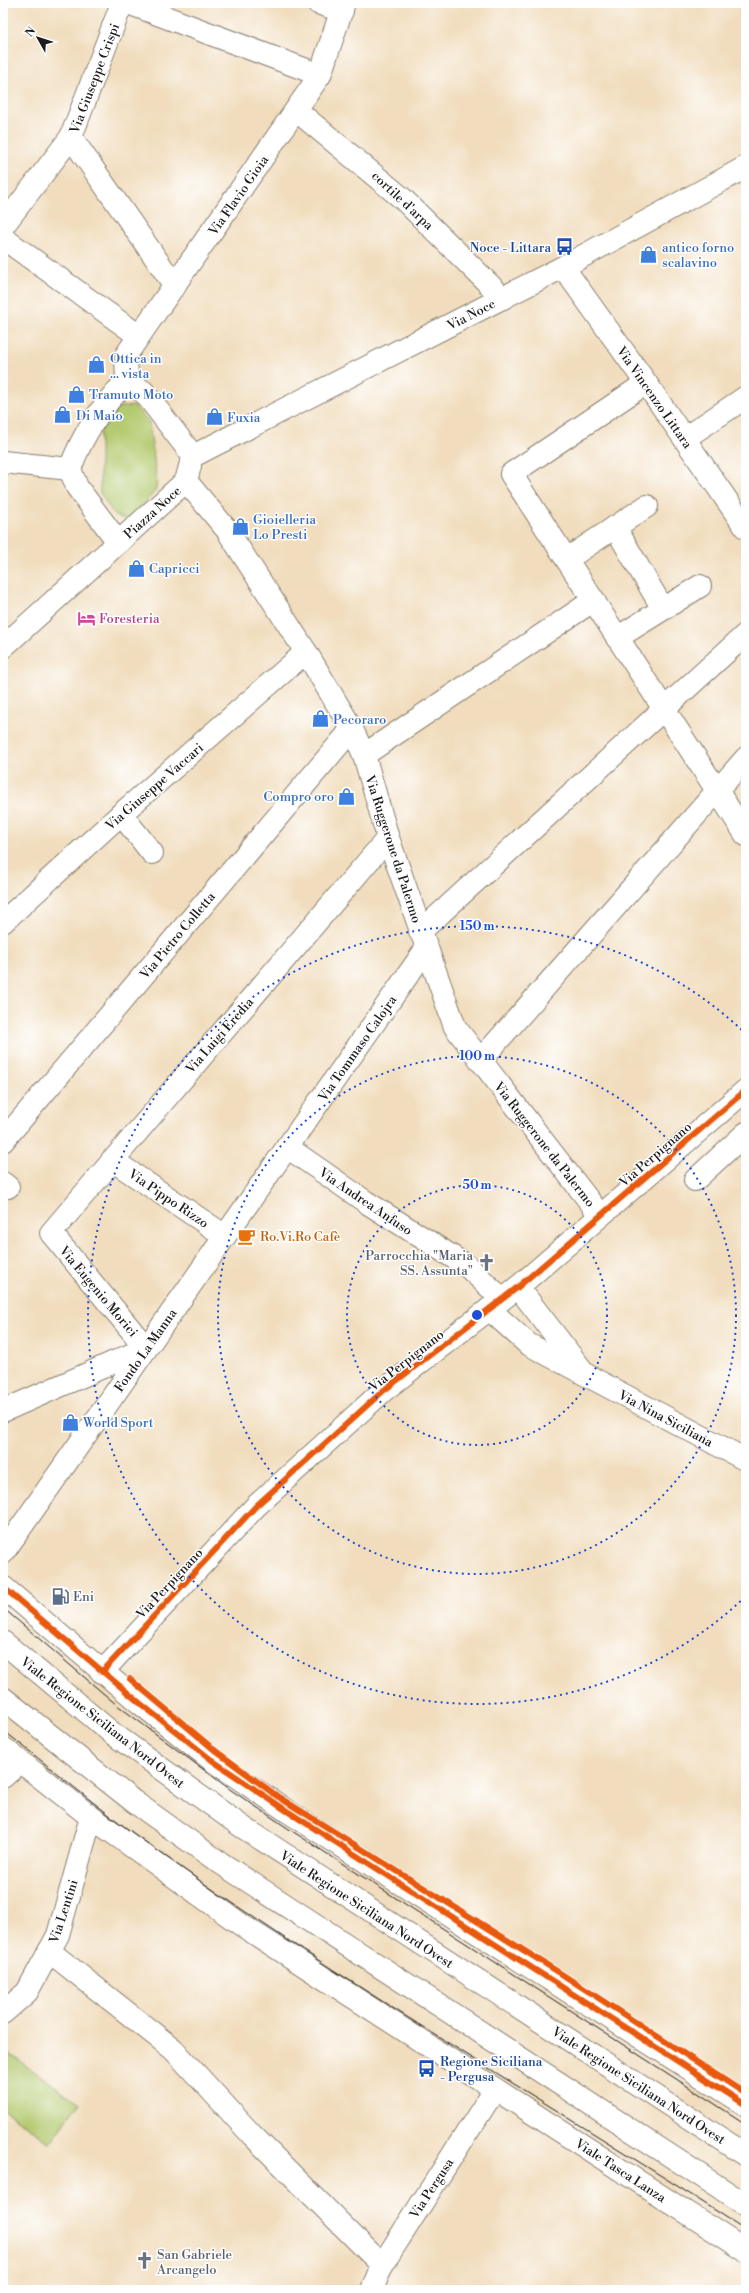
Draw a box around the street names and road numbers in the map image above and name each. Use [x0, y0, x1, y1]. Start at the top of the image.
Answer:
street label: Via Giuseppe Crispi [66, 21, 123, 137]
street label: Via Flavio Gioia [205, 152, 273, 239]
street label: cortile d'arpa [368, 168, 437, 234]
street label: Via Noce [444, 296, 499, 334]
street label: Via Vincenzo Littara [612, 343, 696, 452]
street label: Piazza Noce [121, 483, 185, 543]
street label: Via Giuseppe Vaccari [102, 740, 207, 834]
street label: Via Ruggerone da Palermo [361, 772, 425, 925]
street label: Via Pietro Colletta [136, 889, 219, 983]
street label: Via Tommaso Calojra [315, 992, 401, 1105]
street label: Via Luigi Eredia [182, 994, 257, 1078]
street label: Via Ruggerone da Palermo [490, 1078, 598, 1210]
street label: Via Perpignano [615, 1119, 695, 1191]
street label: Via Andrea Anfuso [315, 1164, 415, 1239]
street label: Via Pippo Rizzo [124, 1166, 212, 1232]
street label: Via Eugenio Morici [55, 1242, 141, 1340]
street label: Fondo La Manna [111, 1305, 181, 1395]
street label: Via Perpignano [365, 1327, 447, 1396]
street label: Via Nina Siciliana [615, 1387, 716, 1451]
street label: Via Perpignano [132, 1545, 206, 1623]
street label: Viale Regione Siciliana Nord Ovest [17, 1653, 188, 1792]
street label: Viale Regione Siciliana Nord Ovest [276, 1847, 456, 1972]
street label: Via Lentini [46, 1877, 82, 1946]
street label: Viale Regione Siciliana Nord Ovest [548, 2023, 728, 2148]
street label: Viale Tasca Lanza [571, 2135, 669, 2206]
street label: Via Pergusa [406, 2155, 457, 2223]

